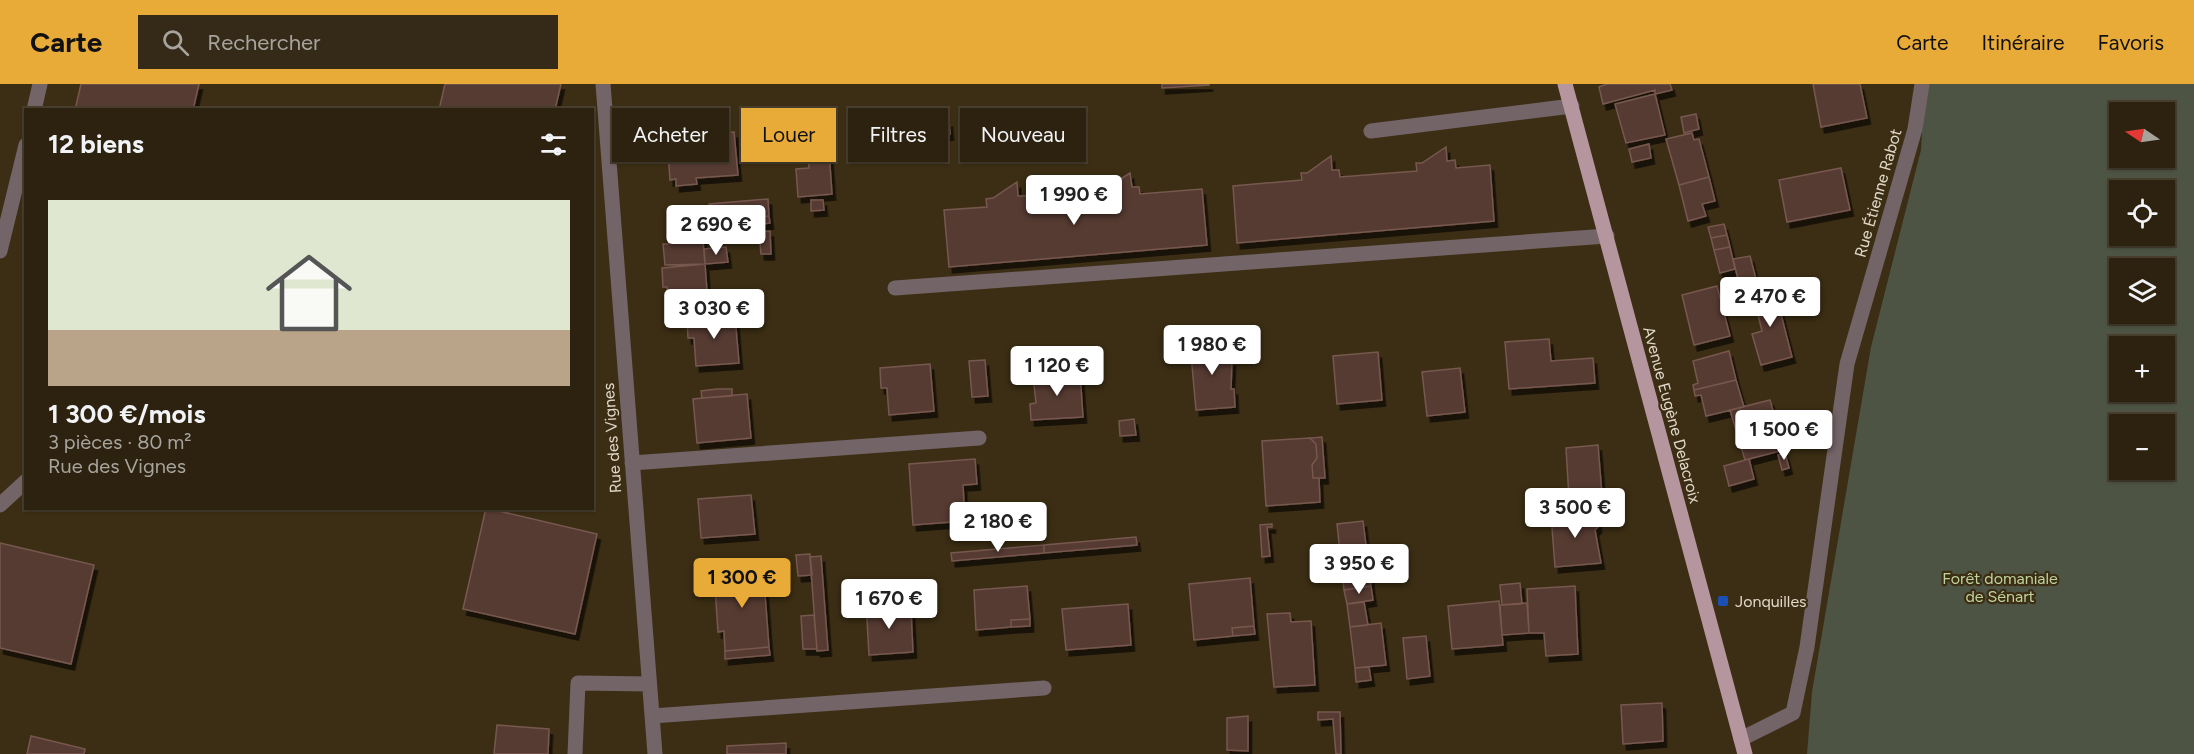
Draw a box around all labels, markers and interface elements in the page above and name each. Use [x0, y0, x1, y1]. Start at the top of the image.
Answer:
search box [138, 15, 558, 69]
text: Carte [30, 25, 102, 59]
icon: search [159, 26, 192, 59]
text: Rechercher [207, 29, 320, 56]
text: Carte [1896, 30, 1949, 55]
text: Itinéraire [1982, 30, 2065, 55]
text: Favoris [2098, 30, 2164, 55]
north arrow [2109, 102, 2175, 168]
map controls [2109, 102, 2175, 480]
chip: Acheter [612, 108, 729, 162]
chip: Louer [741, 108, 836, 162]
chip: Filtres [848, 108, 948, 162]
chip: Nouveau [960, 108, 1086, 162]
street label: Rue Étienne Rabot [1851, 126, 1905, 260]
text: 12 biens [48, 128, 144, 160]
icon: filters [537, 128, 570, 161]
pin: 1 990 € [1019, 175, 1129, 226]
button: locate [2109, 180, 2175, 246]
text: 1 990 € [1040, 182, 1108, 206]
pin: 2 690 € [661, 205, 771, 256]
text: 2 690 € [680, 212, 752, 236]
icon: home [255, 239, 363, 347]
button: layers [2109, 258, 2175, 324]
pin: 2 470 € [1715, 277, 1825, 328]
text: 2 470 € [1734, 284, 1806, 308]
pin: 3 030 € [659, 289, 769, 340]
text: 3 030 € [678, 296, 750, 320]
street label: Avenue Eugène Delacroix [1639, 324, 1705, 506]
pin: 1 980 € [1157, 325, 1267, 376]
text: 1 980 € [1178, 332, 1246, 356]
button: + [2109, 336, 2175, 402]
pin: 1 120 € [1002, 346, 1112, 397]
text: 1 120 € [1025, 353, 1089, 377]
street label: Rue des Vignes [599, 382, 625, 494]
text: 1 300 €/mois [48, 398, 206, 430]
pin: 1 500 € [1729, 410, 1839, 461]
button: − [2109, 414, 2175, 480]
text: 1 500 € [1749, 417, 1819, 441]
text: 3 pièces · 80 m² [48, 430, 192, 454]
text: Rue des Vignes [48, 454, 186, 478]
pin: 3 500 € [1520, 488, 1630, 539]
text: 3 500 € [1539, 495, 1611, 519]
pin: 2 180 € [943, 502, 1053, 553]
text: 2 180 € [964, 509, 1032, 533]
pin: 3 950 € [1304, 544, 1414, 595]
text: 3 950 € [1324, 551, 1394, 575]
pin: 1 300 € [687, 558, 797, 609]
text: 1 300 € [708, 565, 776, 589]
park label: Forêt domaniale de Sénart [1942, 569, 2058, 606]
pin: 1 670 € [834, 579, 944, 630]
text: 1 670 € [855, 586, 923, 610]
place label: Jonquilles [1735, 592, 1807, 611]
marker: Jonquilles [1716, 594, 1730, 608]

